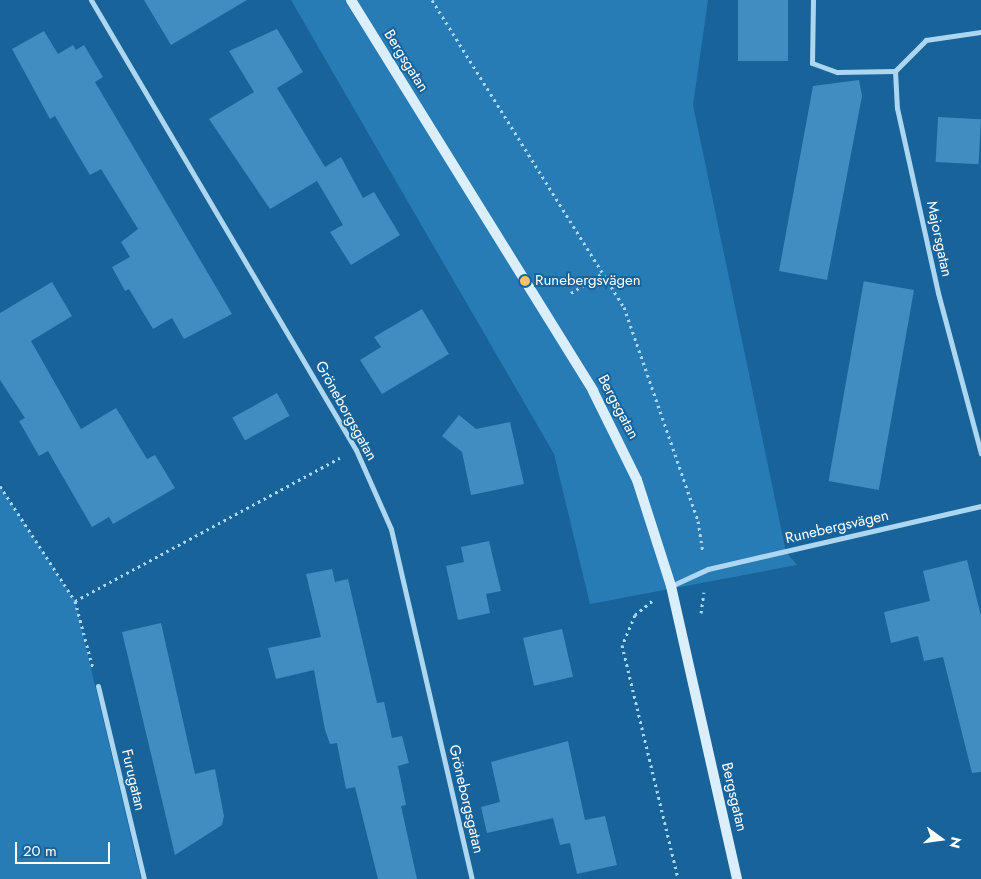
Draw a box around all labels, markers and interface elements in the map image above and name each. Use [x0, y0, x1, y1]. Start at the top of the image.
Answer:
street label: Bergsgatan [380, 27, 432, 95]
street label: Majorsgatan [922, 199, 956, 279]
place label: Runebergsvägen [535, 272, 641, 290]
marker: Runebergsvägen [519, 275, 531, 287]
street label: Gröneborgsgatan [311, 358, 381, 464]
street label: Bergsgatan [594, 372, 642, 442]
street label: Runebergsvägen [784, 506, 890, 548]
street label: Gröneborgsgatan [445, 743, 487, 855]
street label: Furugatan [117, 748, 149, 812]
street label: Bergsgatan [717, 761, 751, 833]
north arrow [916, 814, 966, 864]
scale bar [18, 832, 112, 864]
text: N [945, 835, 967, 850]
text: 20 m [23, 840, 57, 862]

